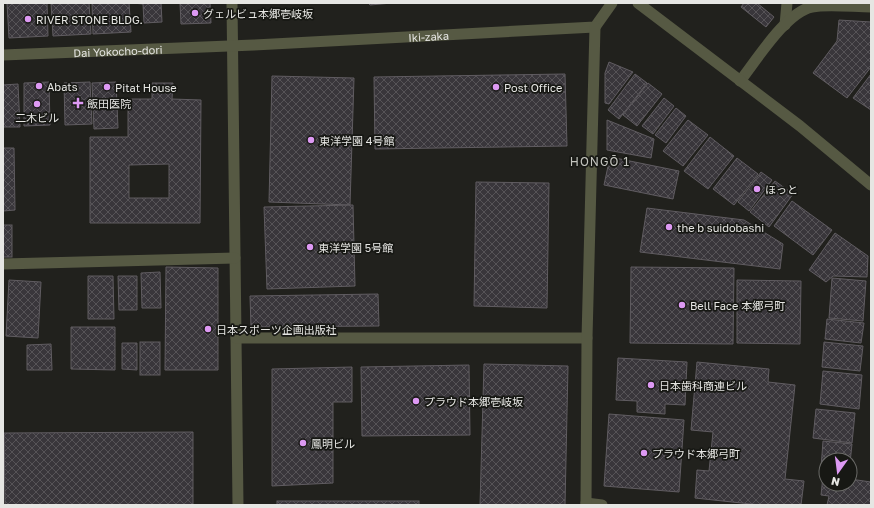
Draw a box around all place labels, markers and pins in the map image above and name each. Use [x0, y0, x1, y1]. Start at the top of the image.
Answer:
place label: グェルビュ本郷壱岐坂 [203, 7, 313, 20]
marker: グェルビュ本郷壱岐坂 [190, 8, 200, 18]
place label: RIVER STONE BLDG. [36, 13, 143, 26]
marker: RIVER STONE BLDG. [23, 14, 33, 24]
place label: Abats [47, 80, 78, 93]
marker: Abats [34, 81, 44, 91]
place label: Pitat House [115, 81, 177, 94]
place label: Post Office [504, 81, 562, 94]
marker: Pitat House [102, 82, 112, 92]
marker: Post Office [491, 82, 501, 92]
marker: 飯田医院 [72, 97, 84, 109]
place label: 飯田医院 [87, 97, 131, 110]
marker: 二木ビル [32, 99, 42, 109]
place label: 二木ビル [15, 111, 59, 124]
place label: 東洋学園 4号館 [319, 134, 394, 147]
marker: 東洋学園 4号館 [306, 135, 316, 145]
place label: ほっと [765, 183, 798, 196]
marker: ほっと [752, 184, 762, 194]
place label: the b suidobashi [677, 221, 764, 234]
marker: the b suidobashi [664, 222, 674, 232]
place label: 東洋学園 5号館 [318, 241, 393, 254]
marker: 東洋学園 5号館 [305, 242, 315, 252]
place label: Bell Face 本郷弓町 [690, 299, 785, 312]
marker: Bell Face 本郷弓町 [677, 300, 687, 310]
place label: 日本スポーツ企画出版社 [216, 323, 337, 336]
marker: 日本スポーツ企画出版社 [203, 324, 213, 334]
place label: 日本歯科商連ビル [659, 379, 747, 392]
marker: 日本歯科商連ビル [646, 380, 656, 390]
place label: プラウド本郷壱岐坂 [424, 395, 523, 408]
marker: プラウド本郷壱岐坂 [411, 396, 421, 406]
place label: 鳳明ビル [311, 437, 355, 450]
marker: 鳳明ビル [298, 438, 308, 448]
place label: プラウド本郷弓町 [652, 447, 740, 460]
marker: プラウド本郷弓町 [639, 448, 649, 458]

